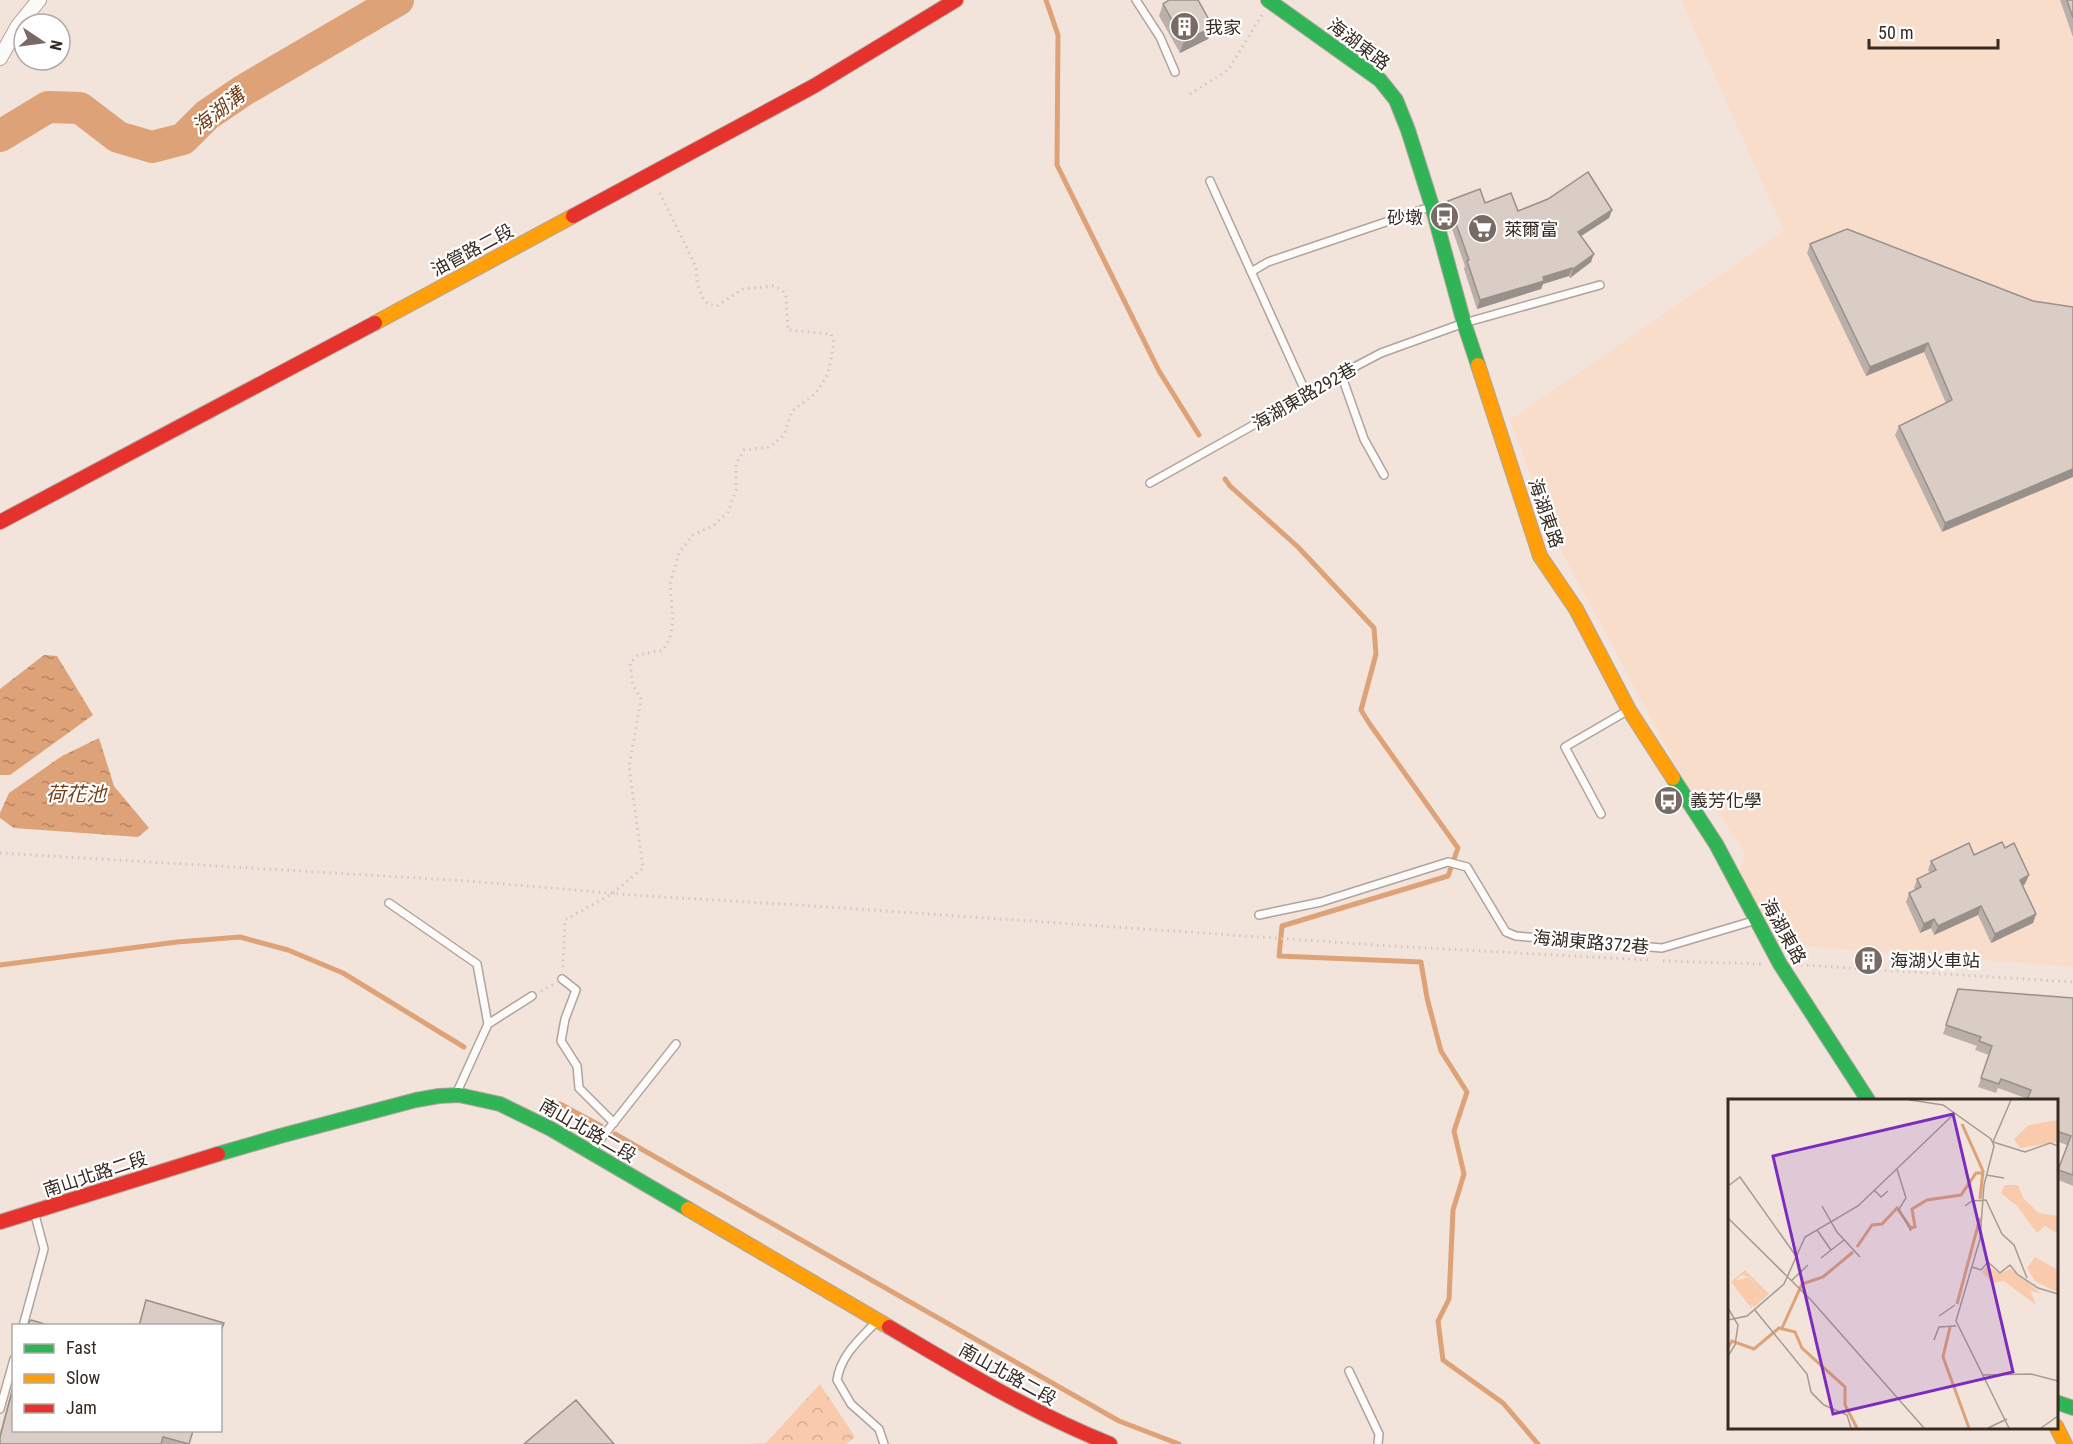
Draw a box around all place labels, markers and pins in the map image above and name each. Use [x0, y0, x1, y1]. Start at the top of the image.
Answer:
building icon: 我家 [1168, 11, 1200, 43]
place label: 我家 [1205, 17, 1241, 38]
bus stop icon: 砂墩 [1428, 201, 1460, 233]
place label: 砂墩 [1387, 207, 1423, 228]
supermarket icon: 萊爾富 [1467, 213, 1499, 245]
place label: 萊爾富 [1504, 219, 1558, 240]
bus stop icon: 義芳化學 [1653, 784, 1685, 816]
place label: 義芳化學 [1690, 790, 1762, 811]
building icon: 海湖火車站 [1853, 944, 1885, 976]
place label: 海湖火車站 [1890, 950, 1980, 971]

